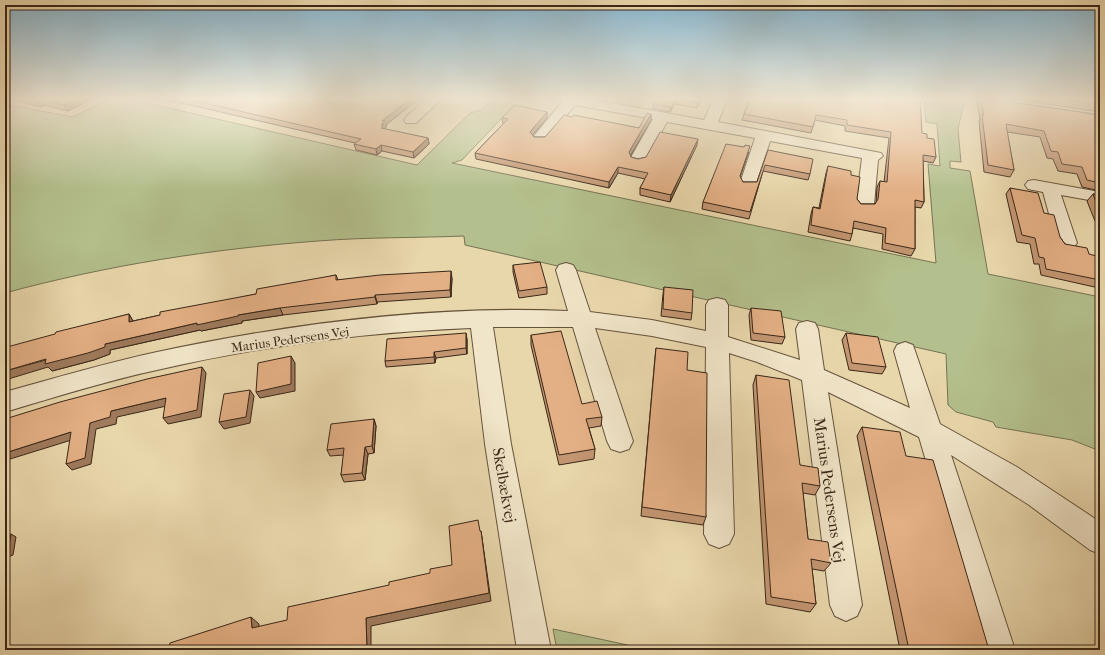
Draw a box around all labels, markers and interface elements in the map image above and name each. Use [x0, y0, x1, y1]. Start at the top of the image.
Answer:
street label: Marius Pedersens Vej [230, 324, 350, 355]
street label: Marius Pedersens Vej [810, 416, 849, 564]
street label: Skelbækvej [489, 446, 520, 524]

